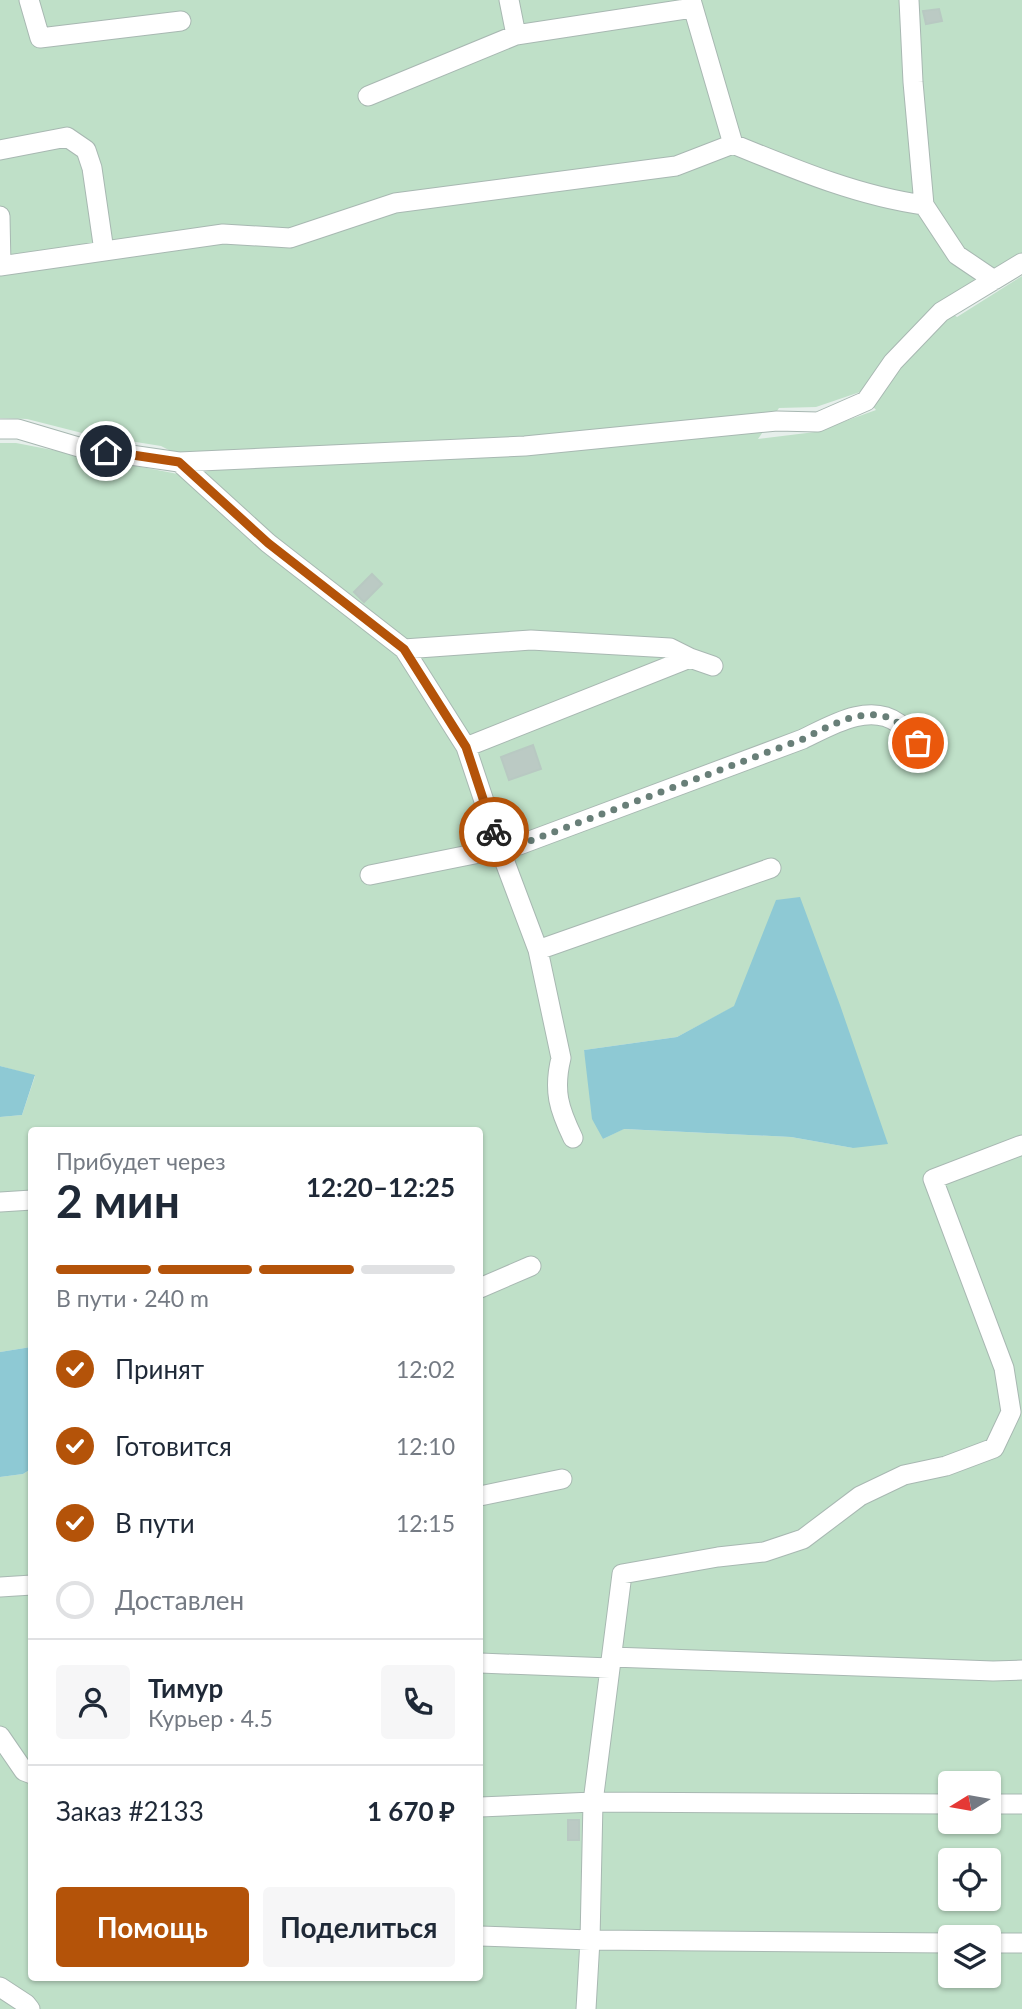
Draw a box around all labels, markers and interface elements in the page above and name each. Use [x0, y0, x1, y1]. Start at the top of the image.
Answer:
pin [76, 421, 136, 481]
icon: home [87, 432, 125, 470]
pin [888, 713, 948, 773]
icon: bag [899, 724, 937, 762]
courier [459, 797, 529, 867]
icon: bike [475, 813, 513, 851]
text: Прибудет через [56, 1147, 226, 1175]
text: 12:20–12:25 [306, 1171, 455, 1203]
text: 2 мин [56, 1173, 180, 1228]
text: В пути · 240 m [56, 1284, 209, 1312]
icon: check [56, 1350, 94, 1388]
text: Принят [115, 1353, 204, 1385]
text: 12:02 [396, 1355, 455, 1383]
icon: check [56, 1427, 94, 1465]
text: Готовится [115, 1430, 232, 1462]
text: 12:10 [396, 1432, 455, 1460]
icon: check [56, 1504, 94, 1542]
text: В пути [115, 1507, 195, 1539]
text: 12:15 [396, 1509, 455, 1537]
text: Доставлен [115, 1584, 244, 1616]
button: person [56, 1665, 130, 1739]
button: phone [381, 1665, 455, 1739]
text: Тимур [148, 1672, 223, 1704]
text: Курьер · 4.5 [148, 1704, 273, 1732]
north arrow [938, 1771, 1001, 1834]
map controls [938, 1771, 1001, 1988]
text: Заказ #2133 [56, 1795, 204, 1827]
text: 1 670 ₽ [367, 1795, 455, 1827]
button: locate [938, 1848, 1001, 1911]
button: Помощь [56, 1887, 249, 1967]
button: Поделиться [263, 1887, 455, 1967]
button: layers [938, 1925, 1001, 1988]

